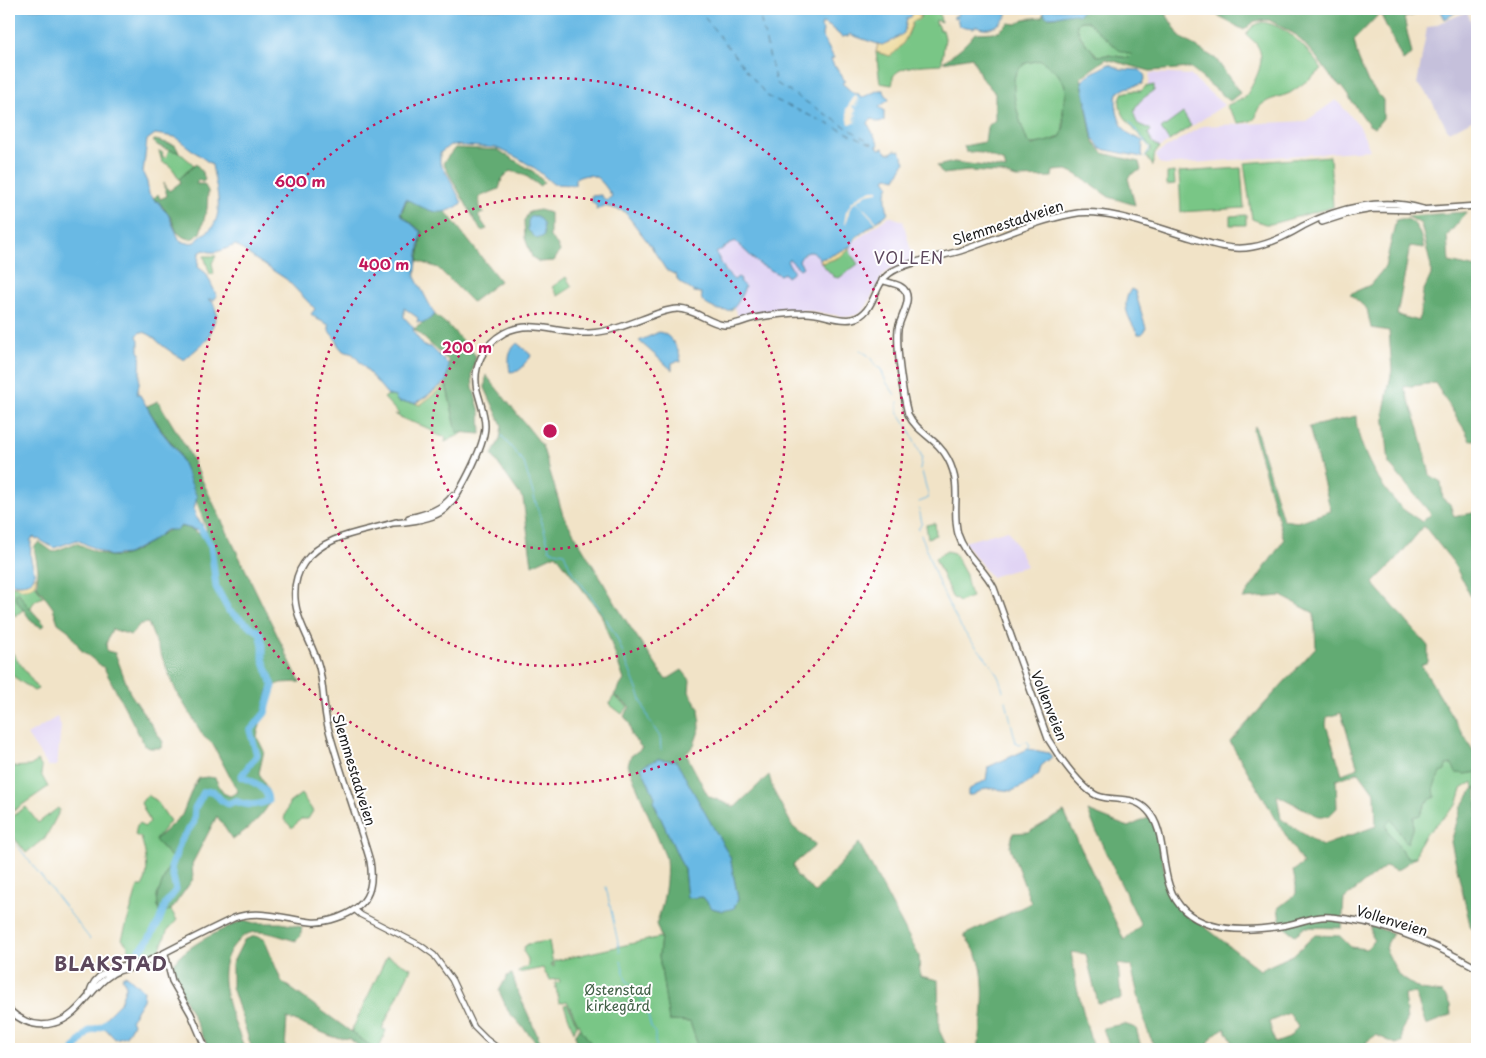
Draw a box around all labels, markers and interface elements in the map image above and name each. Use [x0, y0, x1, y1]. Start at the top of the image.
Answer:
text: 600 m [274, 169, 326, 192]
street label: Slemmestadveien [950, 195, 1066, 250]
district label: VOLLEN [874, 245, 944, 269]
text: 400 m [359, 252, 409, 275]
text: 200 m [442, 335, 492, 358]
centre of rings [541, 422, 559, 440]
street label: Vollenveien [1026, 668, 1073, 744]
street label: Slemmestadveien [328, 711, 381, 828]
street label: Vollenveien [1354, 900, 1431, 941]
district label: BLAKSTAD [54, 949, 168, 977]
park label: Østenstad kirkegård [584, 979, 652, 1016]

